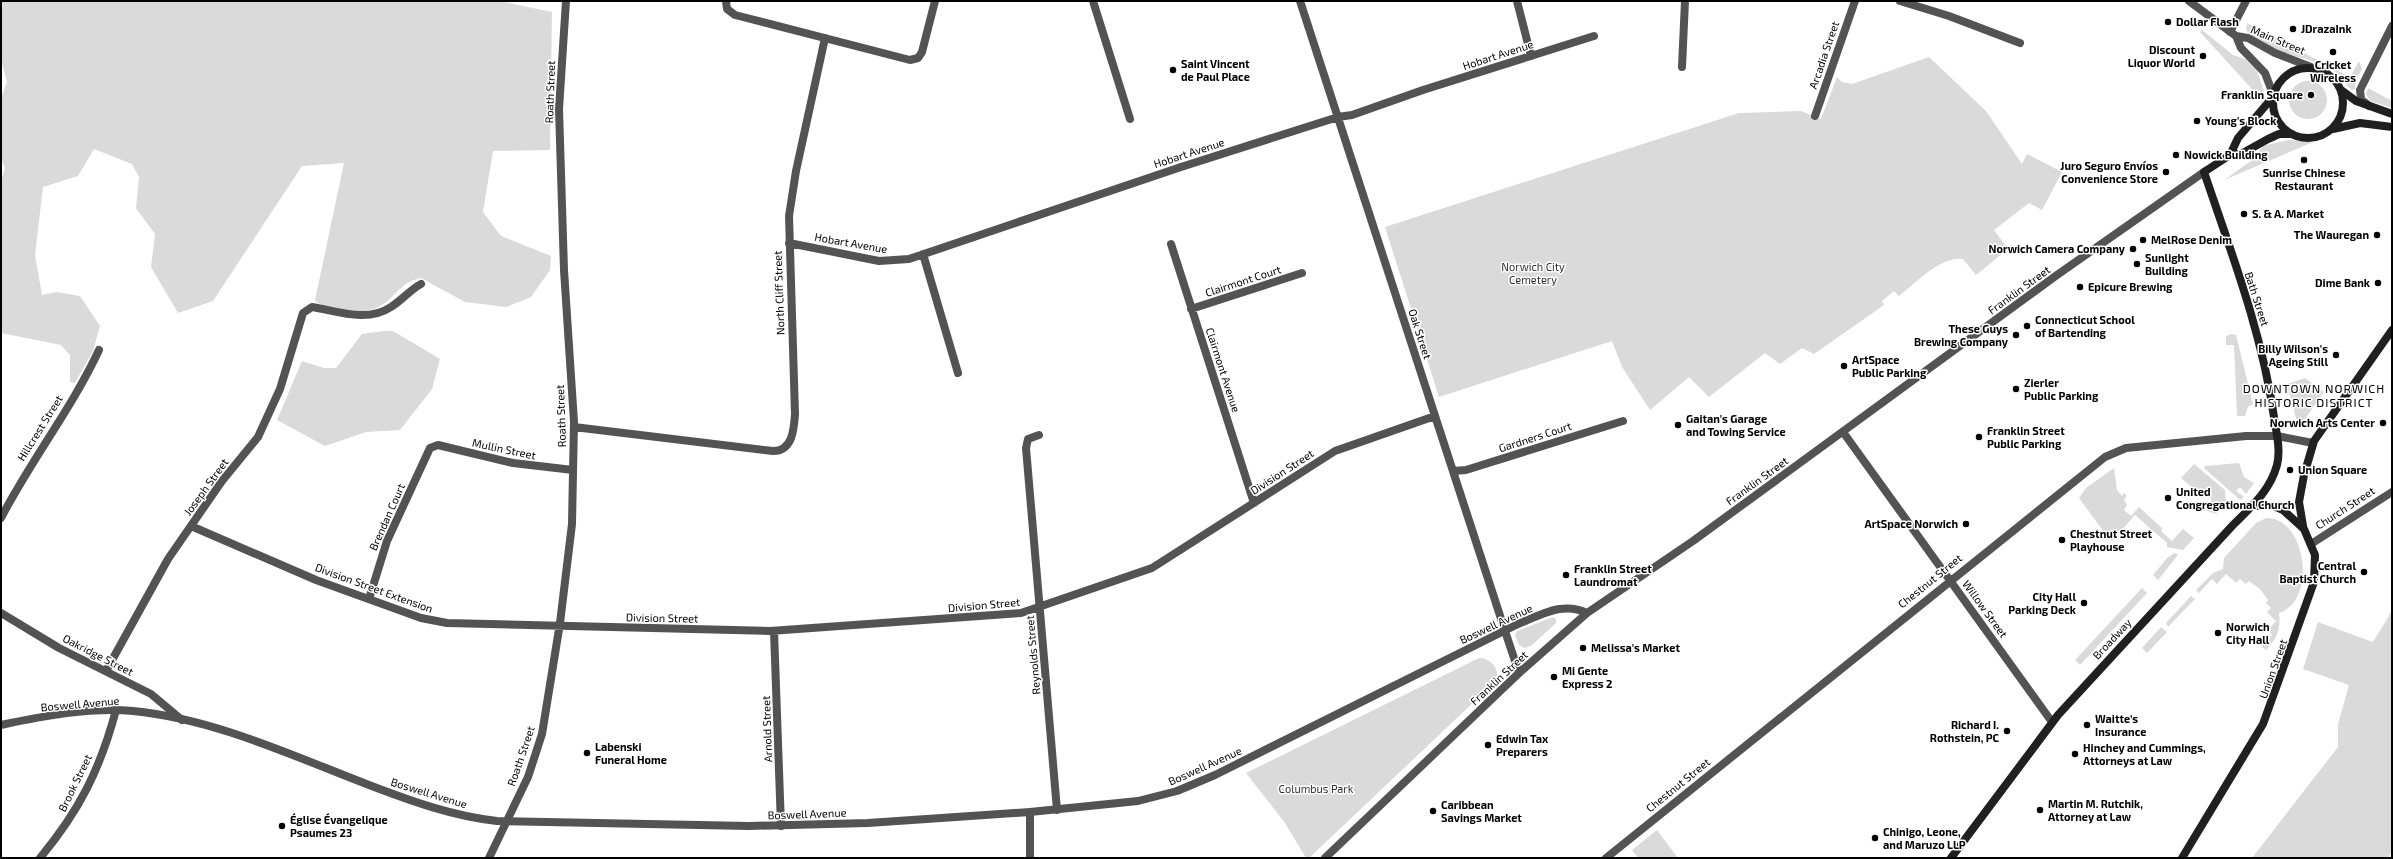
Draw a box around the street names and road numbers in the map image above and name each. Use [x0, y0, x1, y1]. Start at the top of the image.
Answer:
street label: Arcadia Street [1806, 19, 1841, 90]
street label: Main Street [2249, 22, 2307, 57]
street label: Hobart Avenue [1461, 37, 1535, 72]
street label: Roath Street [542, 60, 557, 124]
street label: Hobart Avenue [1152, 135, 1226, 170]
street label: Hobart Avenue [814, 230, 889, 255]
street label: North Cliff Street [771, 251, 786, 335]
street label: Clairmont Court [1203, 262, 1282, 299]
street label: Franklin Street [1985, 263, 2052, 316]
street label: Bath Street [2243, 270, 2272, 328]
street label: Oak Street [1406, 307, 1435, 361]
street label: Clairmont Avenue [1204, 326, 1243, 414]
street label: Roath Street [553, 384, 568, 448]
street label: Hillcrest Street [14, 393, 65, 463]
street label: Gardners Court [1497, 419, 1573, 454]
street label: Mullin Street [471, 435, 537, 462]
street label: Division Street [1248, 446, 1316, 497]
street label: Franklin Street [1723, 454, 1790, 507]
street label: Joseph Street [181, 456, 231, 518]
street label: Brendan Court [366, 481, 407, 552]
street label: Church Street [2313, 484, 2377, 532]
street label: Chestnut Street [1895, 551, 1964, 610]
street label: Division Street Extension [313, 560, 435, 615]
street label: Willow Street [1960, 577, 2011, 640]
street label: Division Street [947, 595, 1021, 614]
street label: Boswell Avenue [1457, 601, 1534, 646]
street label: Division Street [626, 610, 698, 625]
street label: Reynolds Street [1023, 615, 1042, 695]
street label: Broadway [2090, 616, 2134, 662]
street label: Oakridge Street [61, 631, 136, 678]
street label: Union Street [2256, 637, 2289, 700]
street label: Franklin Street [1467, 648, 1530, 707]
street label: Boswell Avenue [40, 694, 120, 713]
street label: Arnold Street [759, 696, 774, 762]
street label: Roath Street [504, 724, 537, 788]
street label: Boswell Avenue [1166, 744, 1244, 788]
street label: Brook Street [55, 752, 94, 814]
street label: Chestnut Street [1643, 755, 1712, 814]
street label: Boswell Avenue [390, 775, 469, 810]
street label: Boswell Avenue [767, 806, 847, 821]

